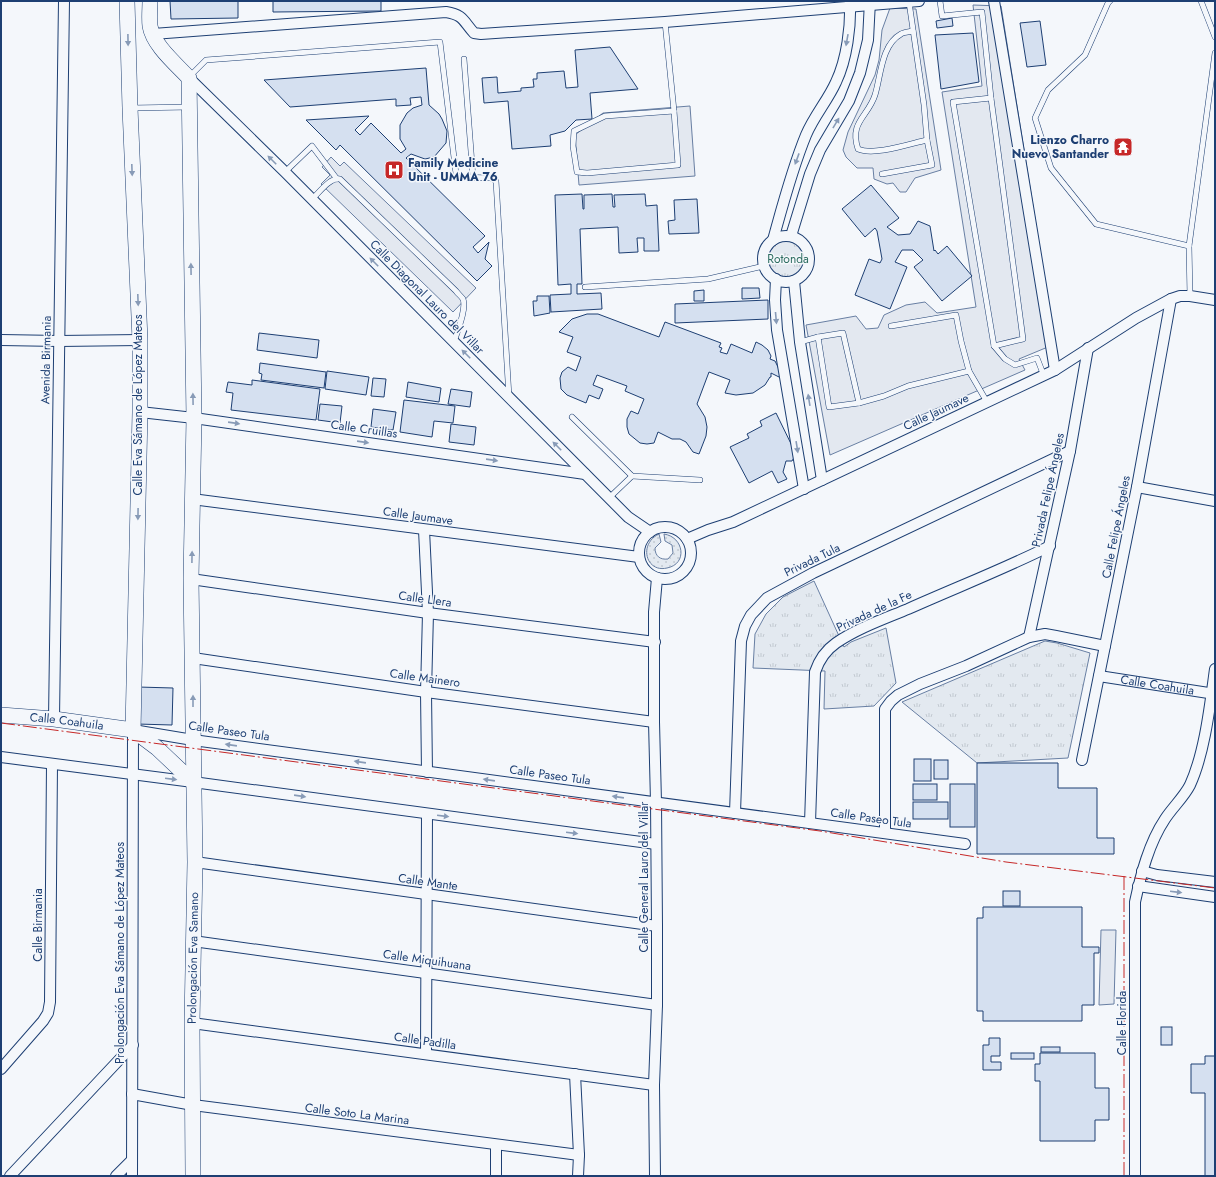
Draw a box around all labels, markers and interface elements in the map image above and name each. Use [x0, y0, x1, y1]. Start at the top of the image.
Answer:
one-way arrow [125, 34, 131, 47]
one-way arrow [844, 34, 850, 46]
one-way arrow [833, 117, 840, 129]
place label: Lienzo Charro Nuevo Santander [1012, 131, 1109, 163]
temple icon: Lienzo Charro Nuevo Santander [1112, 136, 1134, 158]
one-way arrow [794, 153, 800, 165]
place label: Family Medicine Unit - UMMA 76 [408, 154, 498, 186]
one-way arrow [267, 155, 277, 165]
hospital icon: Family Medicine Unit - UMMA 76 [383, 159, 405, 181]
one-way arrow [129, 164, 136, 176]
street label: Calle Diagonal Lauro del Villar [366, 236, 489, 359]
park label: Rotonda [767, 250, 809, 268]
one-way arrow [369, 257, 379, 267]
one-way arrow [188, 263, 195, 275]
one-way arrow [135, 294, 141, 307]
one-way arrow [773, 312, 780, 324]
street label: Calle Eva Sámano de López Mateos [129, 314, 147, 496]
street label: Avenida Birmania [36, 315, 56, 404]
one-way arrow [461, 349, 471, 359]
street label: Calle Jaumave [900, 389, 972, 435]
one-way arrow [190, 392, 196, 405]
one-way arrow [806, 394, 812, 406]
street label: Calle Cruillas [329, 415, 399, 443]
one-way arrow [228, 420, 240, 427]
street label: Privada Felipe Ángeles [1027, 431, 1069, 549]
one-way arrow [357, 439, 369, 445]
one-way arrow [553, 441, 562, 451]
one-way arrow [794, 441, 800, 453]
one-way arrow [485, 457, 498, 463]
street label: Calle Felipe Ángeles [1097, 474, 1135, 580]
street label: Calle Jaumave [382, 502, 454, 530]
one-way arrow [134, 508, 141, 520]
street label: Privada Tula [781, 539, 843, 581]
one-way arrow [188, 551, 195, 563]
street label: Calle Llera [397, 586, 453, 612]
street label: Privada de la Fe [833, 586, 915, 636]
street label: Calle Mainero [389, 664, 462, 692]
street label: Calle Coahuila [1119, 670, 1196, 700]
one-way arrow [190, 694, 196, 707]
street label: Calle Coahuila [29, 708, 105, 735]
street label: Calle Paseo Tula [187, 716, 271, 746]
one-way arrow [225, 742, 237, 748]
one-way arrow [354, 759, 366, 766]
street label: Calle Paseo Tula [508, 760, 592, 790]
one-way arrow [165, 776, 178, 782]
one-way arrow [483, 777, 495, 783]
one-way arrow [294, 793, 306, 799]
one-way arrow [612, 794, 624, 800]
street label: Calle General Lauro del Villar [635, 801, 653, 952]
street label: Calle Paseo Tula [829, 803, 913, 833]
one-way arrow [437, 813, 449, 819]
one-way arrow [566, 830, 578, 836]
street label: Prolongación Eva Sámano de López Mateos [111, 842, 129, 1064]
street label: Calle Mante [397, 869, 459, 895]
street label: Calle Birmania [29, 888, 47, 962]
one-way arrow [1170, 889, 1182, 895]
street label: Prolongación Eva Samano [183, 891, 203, 1024]
street label: Calle Miquihuana [382, 945, 472, 975]
street label: Calle Florida [1113, 991, 1131, 1055]
street label: Calle Padilla [393, 1028, 457, 1054]
street label: Calle Soto La Marina [304, 1099, 410, 1129]

